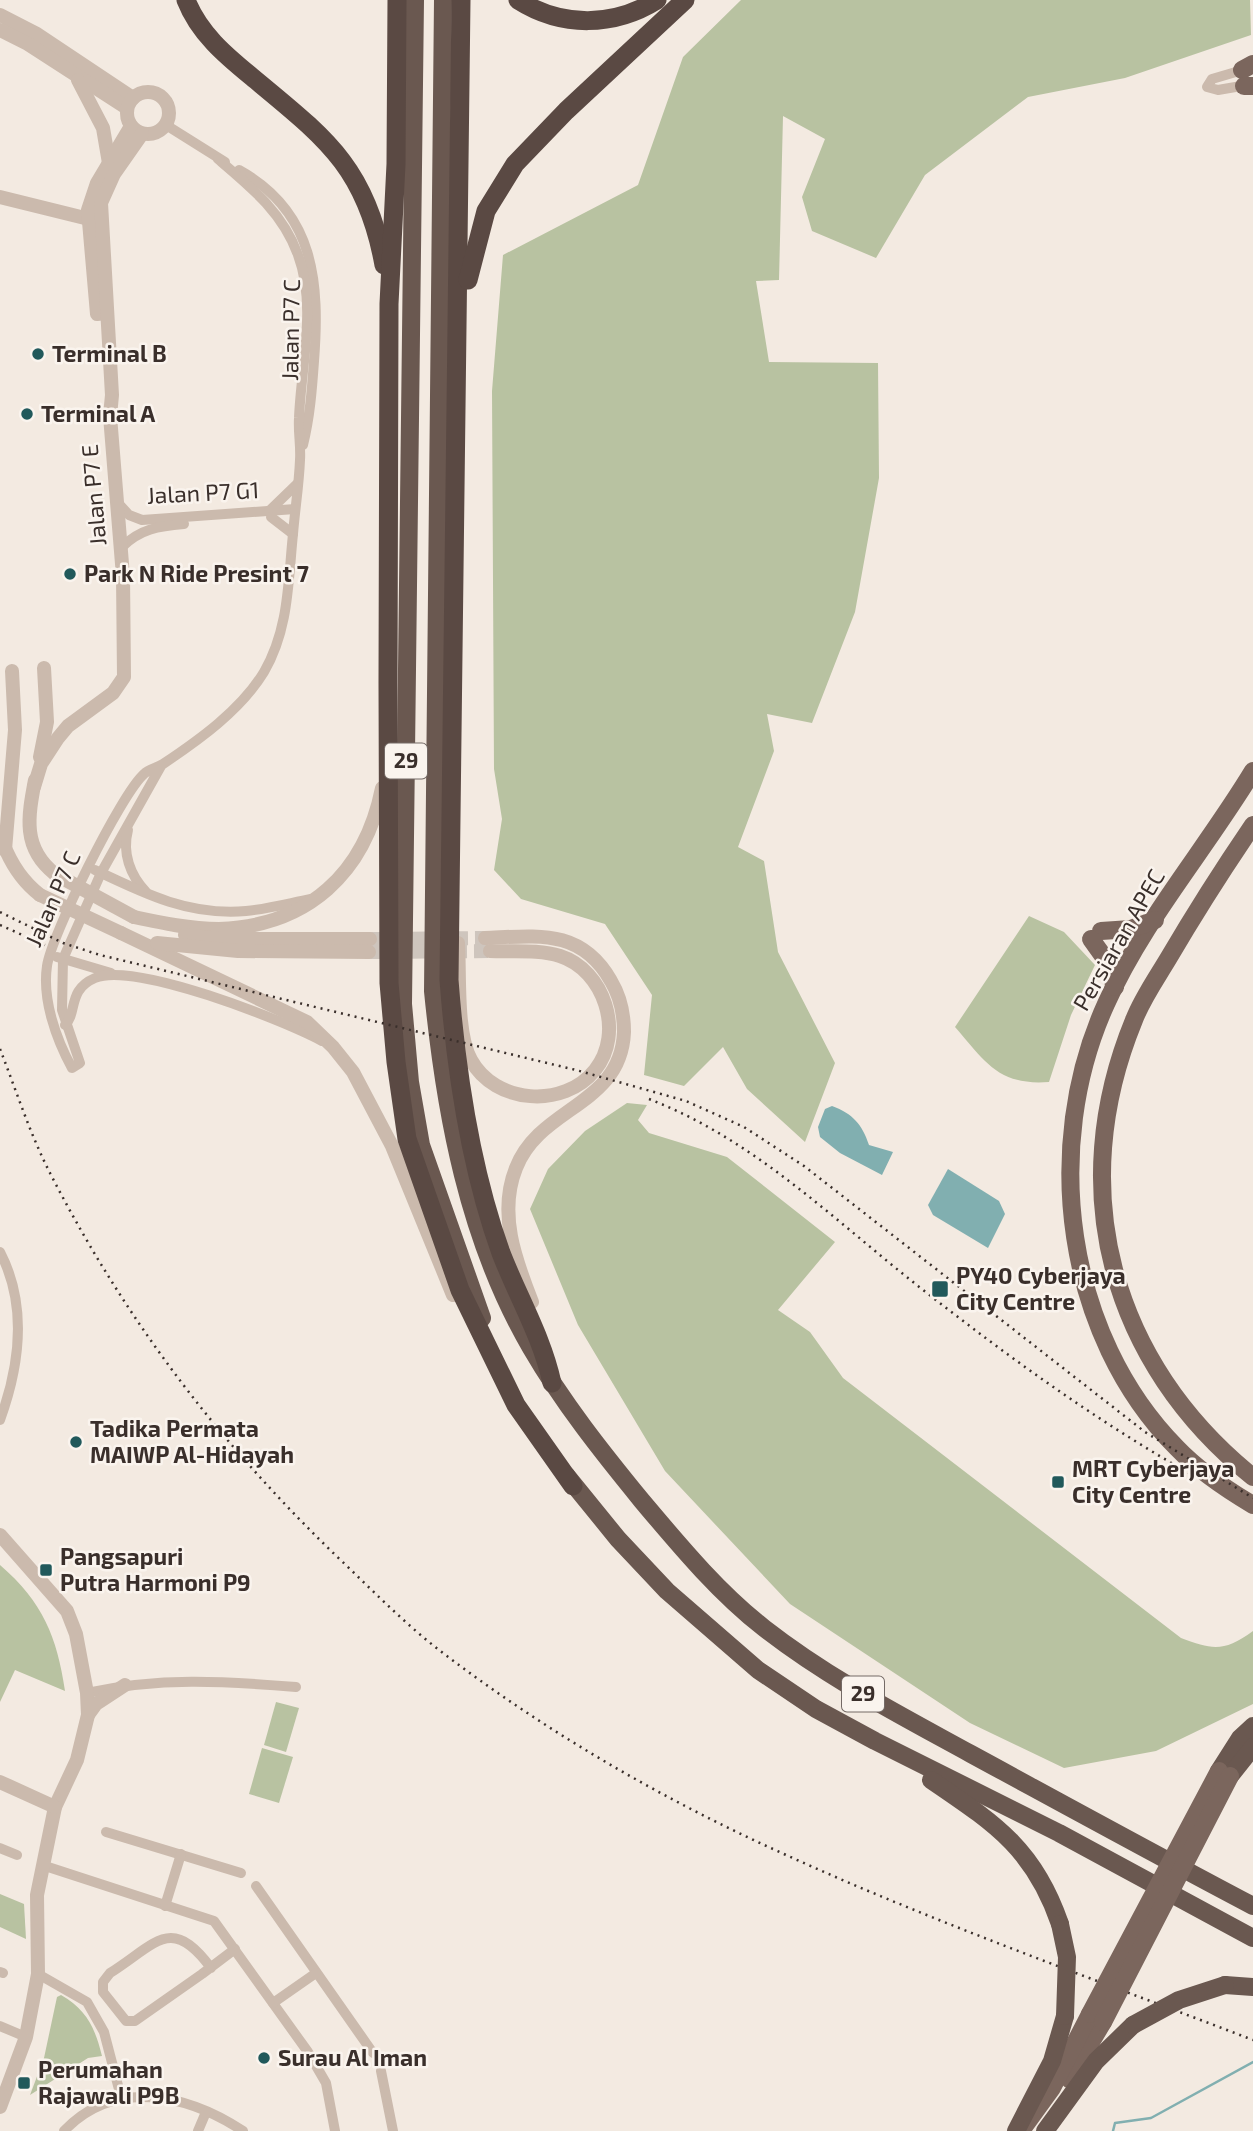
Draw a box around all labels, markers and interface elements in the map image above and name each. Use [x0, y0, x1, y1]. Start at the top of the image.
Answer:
street label: Jalan P7 C [275, 279, 305, 381]
place label: Terminal B [52, 339, 167, 367]
marker: Terminal B [30, 346, 46, 362]
place label: Terminal A [41, 399, 155, 427]
marker: Terminal A [19, 406, 35, 422]
street label: Jalan P7 E [75, 443, 111, 547]
street label: Jalan P7 G1 [146, 475, 260, 509]
place label: Park N Ride Presint 7 [84, 559, 309, 587]
marker: Park N Ride Presint 7 [62, 566, 78, 582]
road number: 29 [385, 744, 427, 778]
street label: Jalan P7 C [19, 846, 86, 951]
street label: Persiaran APEC [1066, 864, 1170, 1015]
place label: PY40 Cyberjaya City Centre [956, 1261, 1126, 1315]
marker: PY40 Cyberjaya City Centre [930, 1279, 950, 1299]
place label: Tadika Permata MAIWP Al-Hidayah [90, 1414, 294, 1468]
marker: Tadika Permata MAIWP Al-Hidayah [68, 1434, 84, 1450]
place label: MRT Cyberjaya City Centre [1072, 1454, 1234, 1508]
marker: MRT Cyberjaya City Centre [1050, 1474, 1066, 1490]
place label: Pangsapuri Putra Harmoni P9 [60, 1542, 251, 1596]
marker: Pangsapuri Putra Harmoni P9 [38, 1562, 54, 1578]
road number: 29 [842, 1676, 884, 1712]
place label: Surau Al Iman [278, 2043, 427, 2071]
marker: Surau Al Iman [256, 2050, 272, 2066]
place label: Perumahan Rajawali P9B [38, 2055, 179, 2109]
marker: Perumahan Rajawali P9B [16, 2075, 32, 2091]

